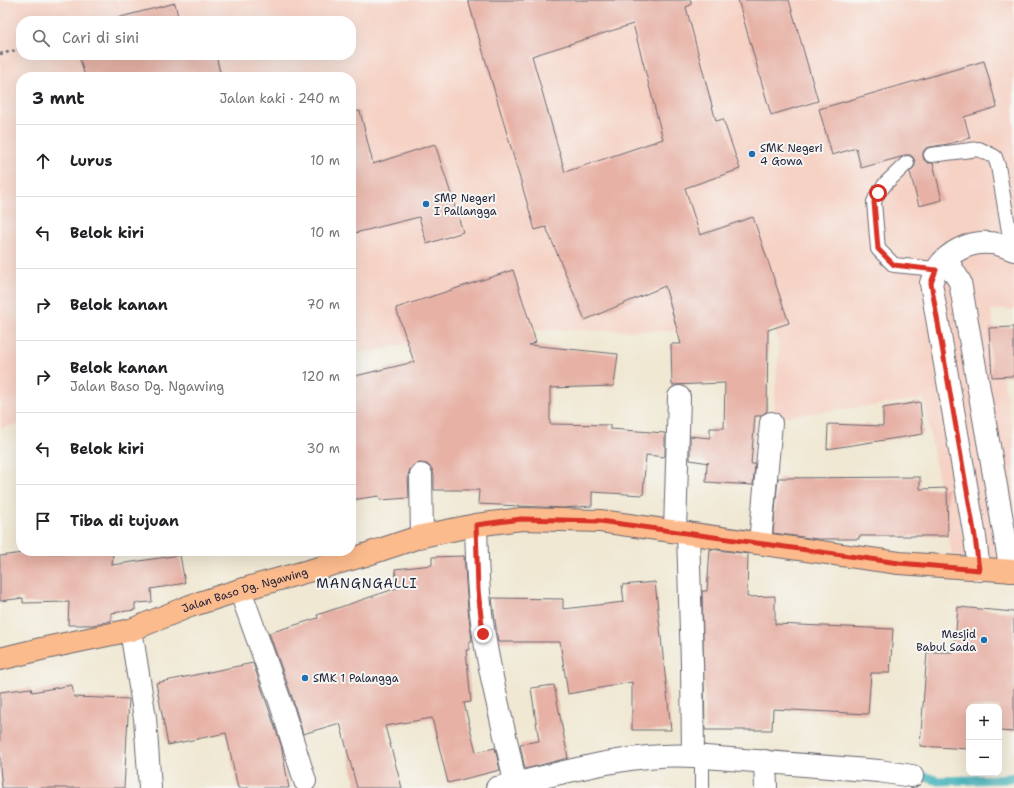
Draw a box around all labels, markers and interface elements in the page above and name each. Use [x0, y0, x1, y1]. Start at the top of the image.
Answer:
search box [16, 16, 356, 60]
icon: search [30, 27, 52, 49]
text: Cari di sini [62, 28, 139, 48]
text: 3 mnt [32, 87, 85, 109]
text: Jalan kaki · 240 m [219, 90, 340, 107]
place label: SMK Negeri 4 Gowa [760, 141, 823, 169]
marker: SMK Negeri 4 Gowa [747, 149, 757, 159]
icon: ahead [32, 150, 54, 172]
text: Lurus [70, 151, 112, 171]
text: 10 m [310, 152, 340, 169]
route start [869, 184, 887, 202]
place label: SMP Negeri I Pallangga [434, 191, 497, 219]
marker: SMP Negeri I Pallangga [421, 199, 431, 209]
icon: left [32, 222, 54, 244]
text: Belok kiri [70, 223, 144, 243]
text: 10 m [310, 224, 340, 241]
icon: right [32, 294, 54, 316]
text: Belok kanan [70, 295, 168, 315]
text: 70 m [306, 296, 340, 313]
text: Belok kanan [70, 358, 168, 378]
icon: right [32, 366, 54, 388]
text: 120 m [302, 368, 340, 385]
text: Jalan Baso Dg. Ngawing [70, 378, 224, 395]
icon: left [32, 438, 54, 460]
text: Belok kiri [70, 439, 144, 459]
text: 30 m [306, 440, 340, 457]
icon: arrive [32, 510, 54, 532]
text: Tiba di tujuan [70, 511, 179, 531]
street label: Jalan Baso Dg. Ngawing [180, 564, 310, 617]
district label: MANGNGALLI [316, 575, 418, 592]
route end [474, 625, 492, 643]
place label: Mesjid Babul Sada [916, 627, 976, 655]
marker: Mesjid Babul Sada [979, 635, 989, 645]
place label: SMK 1 Palangga [313, 671, 399, 686]
marker: SMK 1 Palangga [300, 673, 310, 683]
map controls [966, 704, 1002, 776]
button: + [966, 704, 1002, 740]
button: − [966, 740, 1002, 776]

